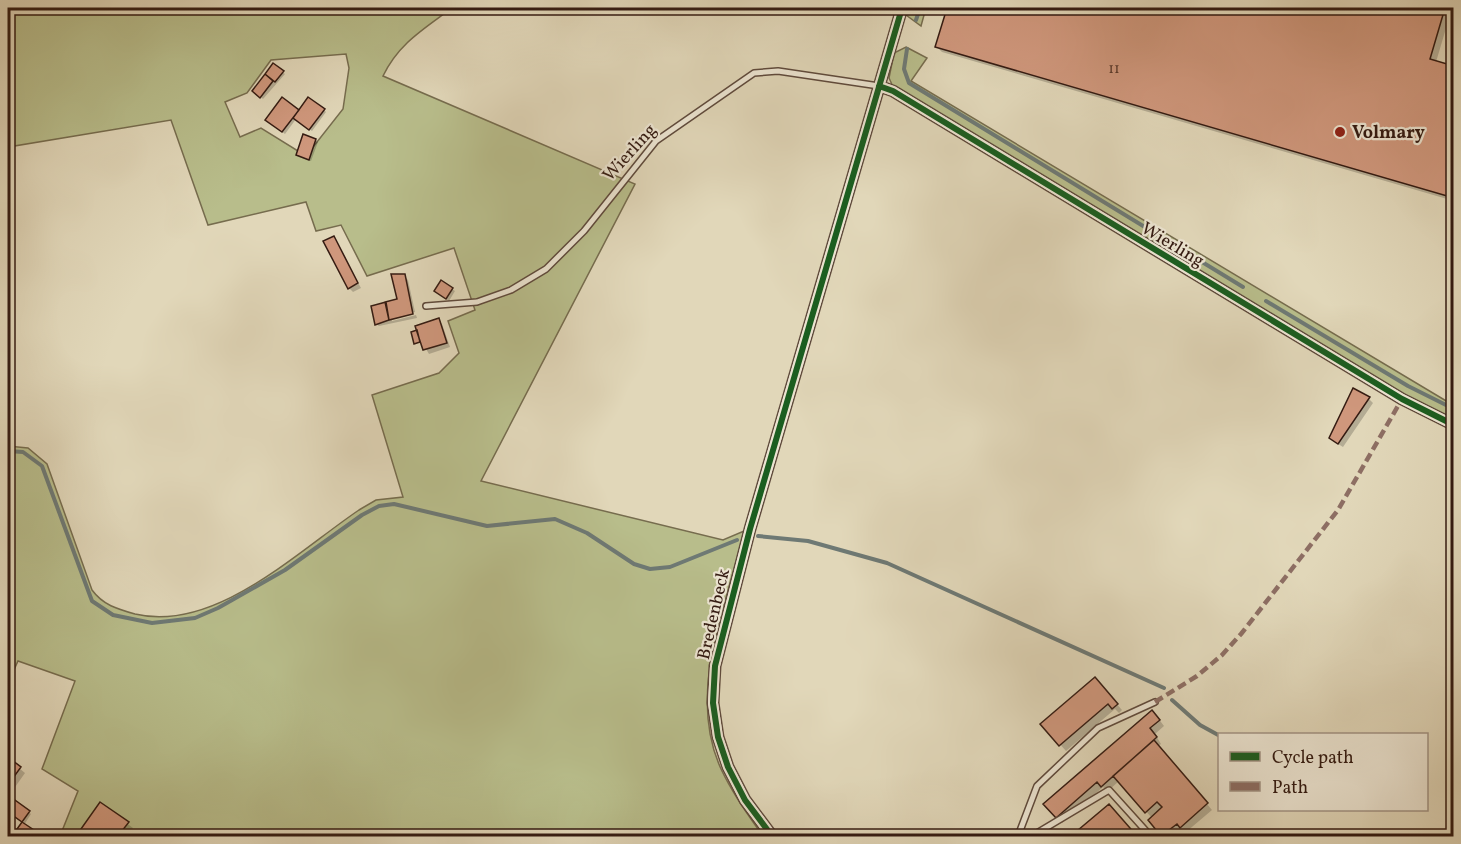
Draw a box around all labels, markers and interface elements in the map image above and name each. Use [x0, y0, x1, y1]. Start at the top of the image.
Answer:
house number: 11 [1108, 59, 1120, 80]
street label: Wierling [597, 119, 663, 187]
place label: Volmary [1352, 121, 1425, 146]
marker: Volmary [1333, 125, 1347, 139]
street label: Wierling [1136, 217, 1209, 274]
street label: Bredenbeck [692, 566, 737, 662]
legend [1218, 733, 1428, 811]
text: Cycle path [1272, 746, 1354, 771]
text: Path [1272, 776, 1308, 801]

